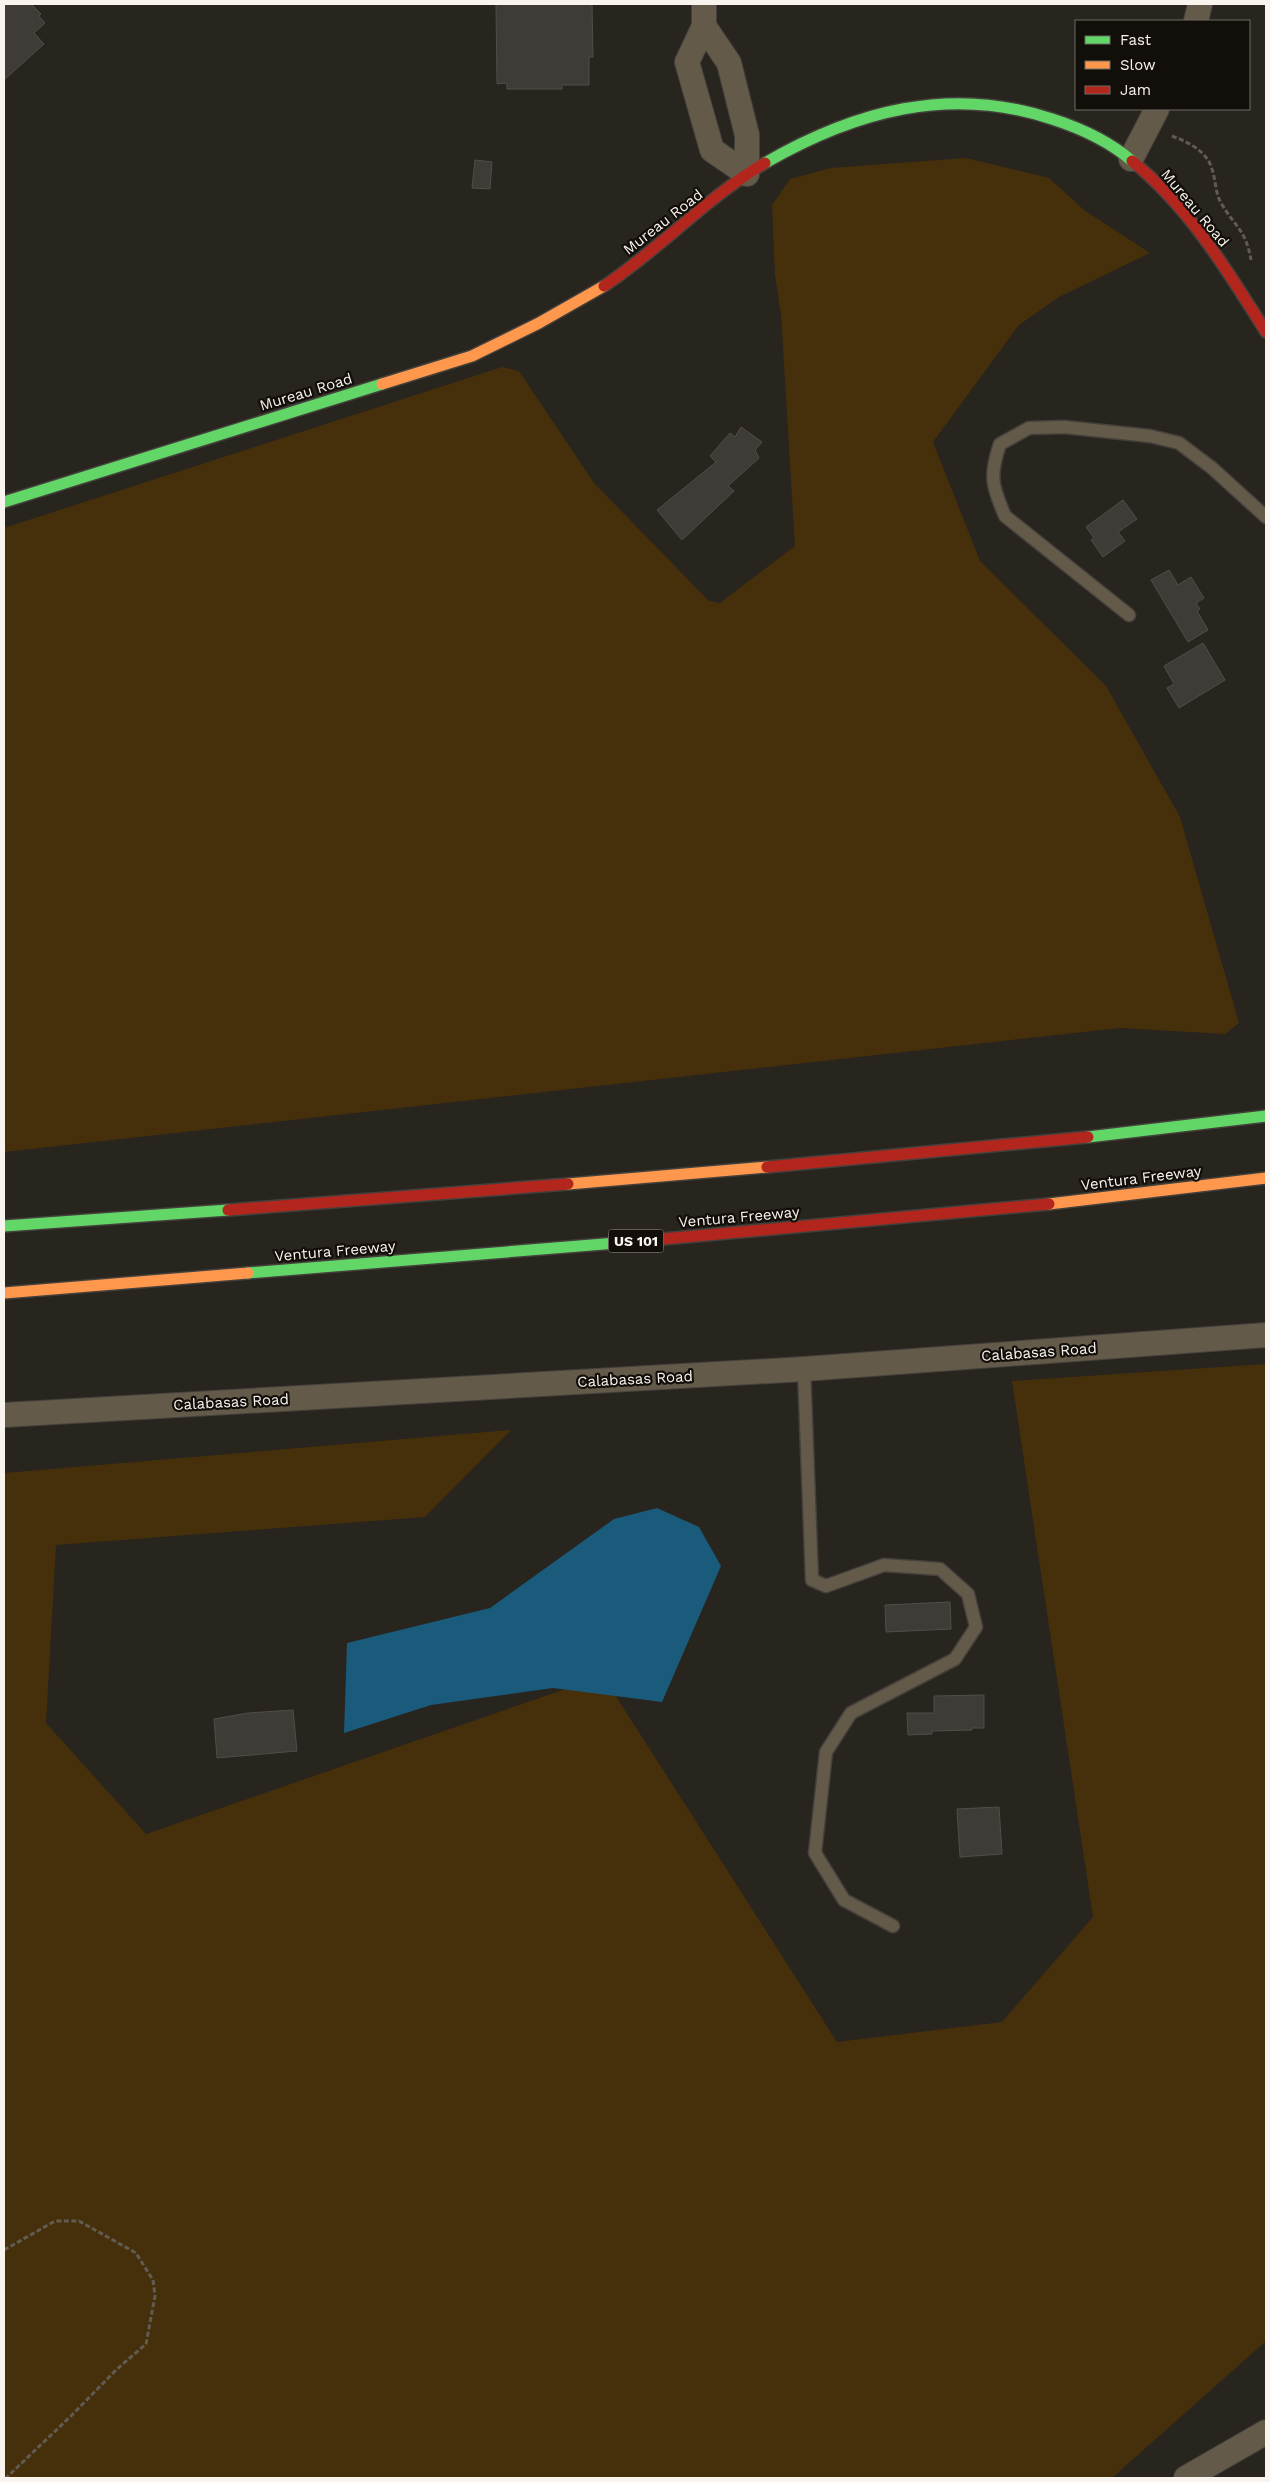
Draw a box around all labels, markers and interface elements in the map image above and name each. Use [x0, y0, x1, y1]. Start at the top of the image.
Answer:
legend [1075, 20, 1250, 110]
text: Fast [1120, 31, 1152, 49]
text: Slow [1120, 56, 1156, 74]
text: Jam [1120, 81, 1151, 99]
street label: Mureau Road [1157, 165, 1233, 251]
street label: Mureau Road [620, 185, 706, 259]
street label: Mureau Road [257, 369, 355, 415]
street label: Ventura Freeway [1080, 1162, 1203, 1194]
street label: Ventura Freeway [678, 1203, 800, 1231]
road number: US 101 [608, 1230, 664, 1252]
street label: Ventura Freeway [274, 1237, 396, 1265]
street label: Calabasas Road [981, 1339, 1097, 1365]
street label: Calabasas Road [577, 1367, 693, 1391]
street label: Calabasas Road [173, 1390, 289, 1414]

